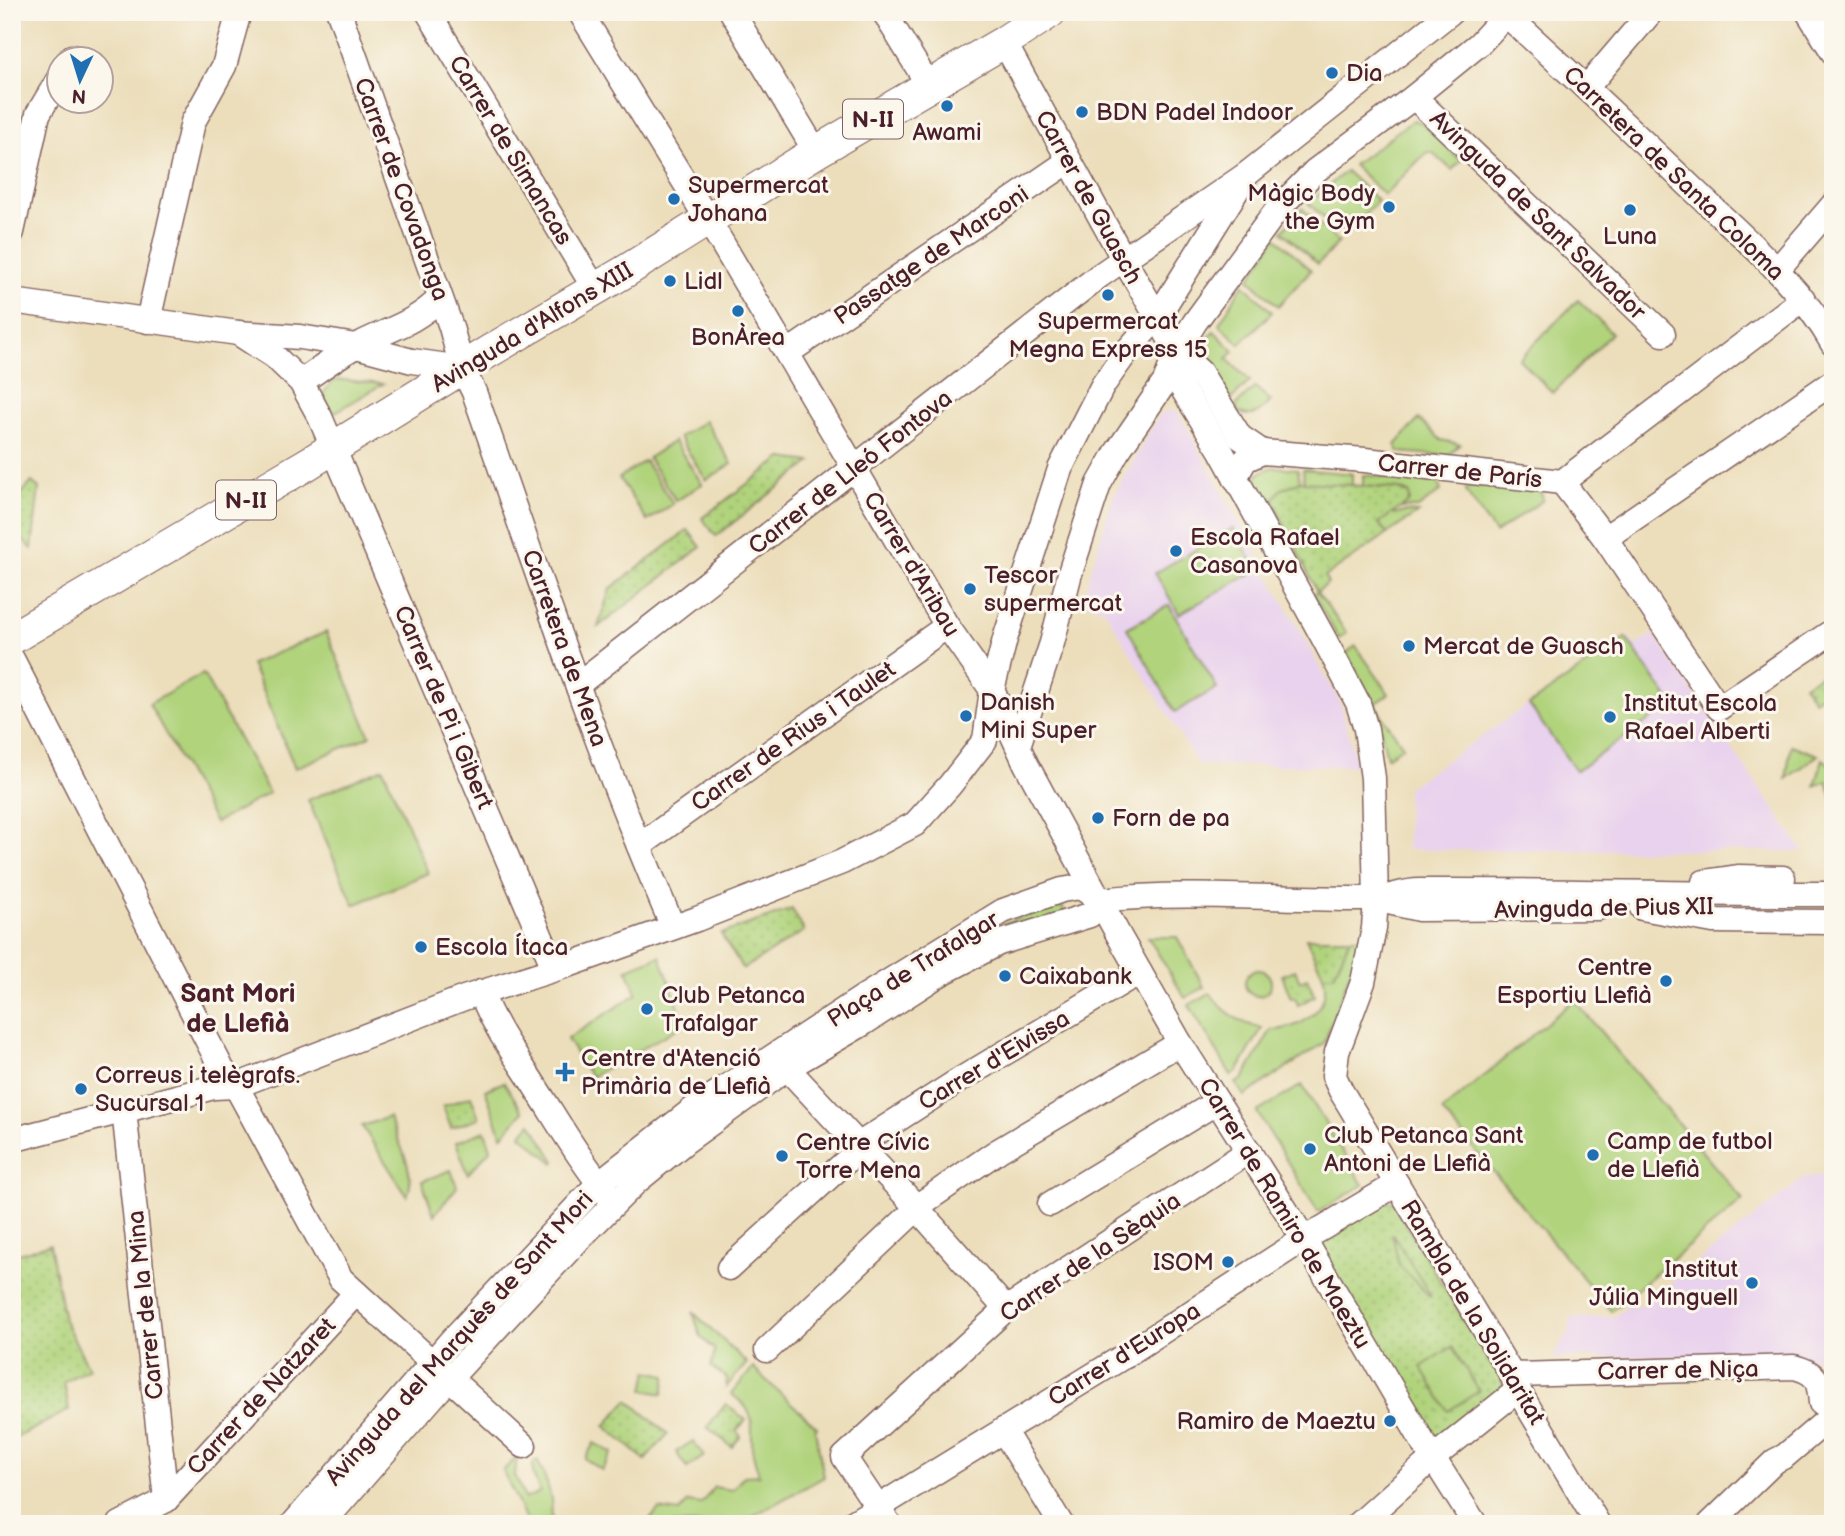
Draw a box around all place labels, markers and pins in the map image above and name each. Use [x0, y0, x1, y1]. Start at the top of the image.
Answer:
place label: Dia [1346, 59, 1383, 88]
marker: Dia [1324, 65, 1340, 81]
marker: Awami [939, 98, 955, 114]
place label: BDN Padel Indoor [1096, 98, 1293, 127]
marker: BDN Padel Indoor [1074, 104, 1090, 120]
place label: Awami [912, 118, 982, 147]
place label: Supermercat Johana [688, 171, 829, 228]
place label: Màgic Body the Gym [1247, 179, 1375, 236]
marker: Supermercat Johana [666, 191, 682, 207]
marker: Màgic Body the Gym [1381, 199, 1397, 215]
marker: Luna [1622, 202, 1638, 218]
place label: Luna [1603, 222, 1657, 251]
place label: Lidl [684, 267, 723, 296]
marker: Lidl [662, 273, 678, 289]
marker: Supermercat Megna Express 15 [1100, 287, 1116, 303]
marker: BonÀrea [730, 303, 746, 319]
place label: Supermercat Megna Express 15 [1008, 307, 1208, 364]
place label: BonÀrea [691, 322, 785, 352]
place label: Escola Rafael Casanova [1190, 523, 1340, 580]
marker: Escola Rafael Casanova [1168, 543, 1184, 559]
place label: Tescor supermercat [984, 561, 1123, 618]
marker: Tescor supermercat [962, 581, 978, 597]
place label: Mercat de Guasch [1423, 632, 1624, 661]
marker: Mercat de Guasch [1401, 638, 1417, 654]
place label: Danish Mini Super [980, 688, 1097, 745]
place label: Institut Escola Rafael Alberti [1624, 689, 1777, 746]
marker: Danish Mini Super [958, 708, 974, 724]
marker: Institut Escola Rafael Alberti [1602, 709, 1618, 725]
place label: Forn de pa [1112, 804, 1230, 833]
marker: Forn de pa [1090, 810, 1106, 826]
place label: Escola Ítaca [435, 932, 568, 962]
marker: Escola Ítaca [413, 939, 429, 955]
place label: Centre Esportiu Llefià [1496, 953, 1652, 1010]
place label: Caixabank [1019, 962, 1132, 991]
marker: Caixabank [997, 968, 1013, 984]
marker: Centre Esportiu Llefià [1658, 973, 1674, 989]
place label: Club Petanca Trafalgar [661, 981, 805, 1038]
marker: Club Petanca Trafalgar [639, 1001, 655, 1017]
place label: Centre d'Atenció Primària de Llefià [581, 1044, 771, 1101]
place label: Correus i telègrafs. Sucursal 1 [95, 1061, 300, 1118]
marker: Centre d'Atenció Primària de Llefià [555, 1062, 575, 1082]
marker: Correus i telègrafs. Sucursal 1 [73, 1081, 89, 1097]
place label: Club Petanca Sant Antoni de Llefià [1324, 1121, 1524, 1178]
place label: Camp de futbol de Llefià [1607, 1127, 1773, 1184]
place label: Centre Cívic Torre Mena [796, 1128, 930, 1185]
marker: Club Petanca Sant Antoni de Llefià [1302, 1141, 1318, 1157]
marker: Camp de futbol de Llefià [1585, 1147, 1601, 1163]
marker: Centre Cívic Torre Mena [774, 1148, 790, 1164]
place label: ISOM [1153, 1248, 1214, 1277]
marker: ISOM [1220, 1254, 1236, 1270]
place label: Institut Júlia Minguell [1589, 1255, 1739, 1312]
marker: Institut Júlia Minguell [1744, 1275, 1760, 1291]
place label: Ramiro de Maeztu [1177, 1407, 1376, 1436]
marker: Ramiro de Maeztu [1382, 1413, 1398, 1429]

